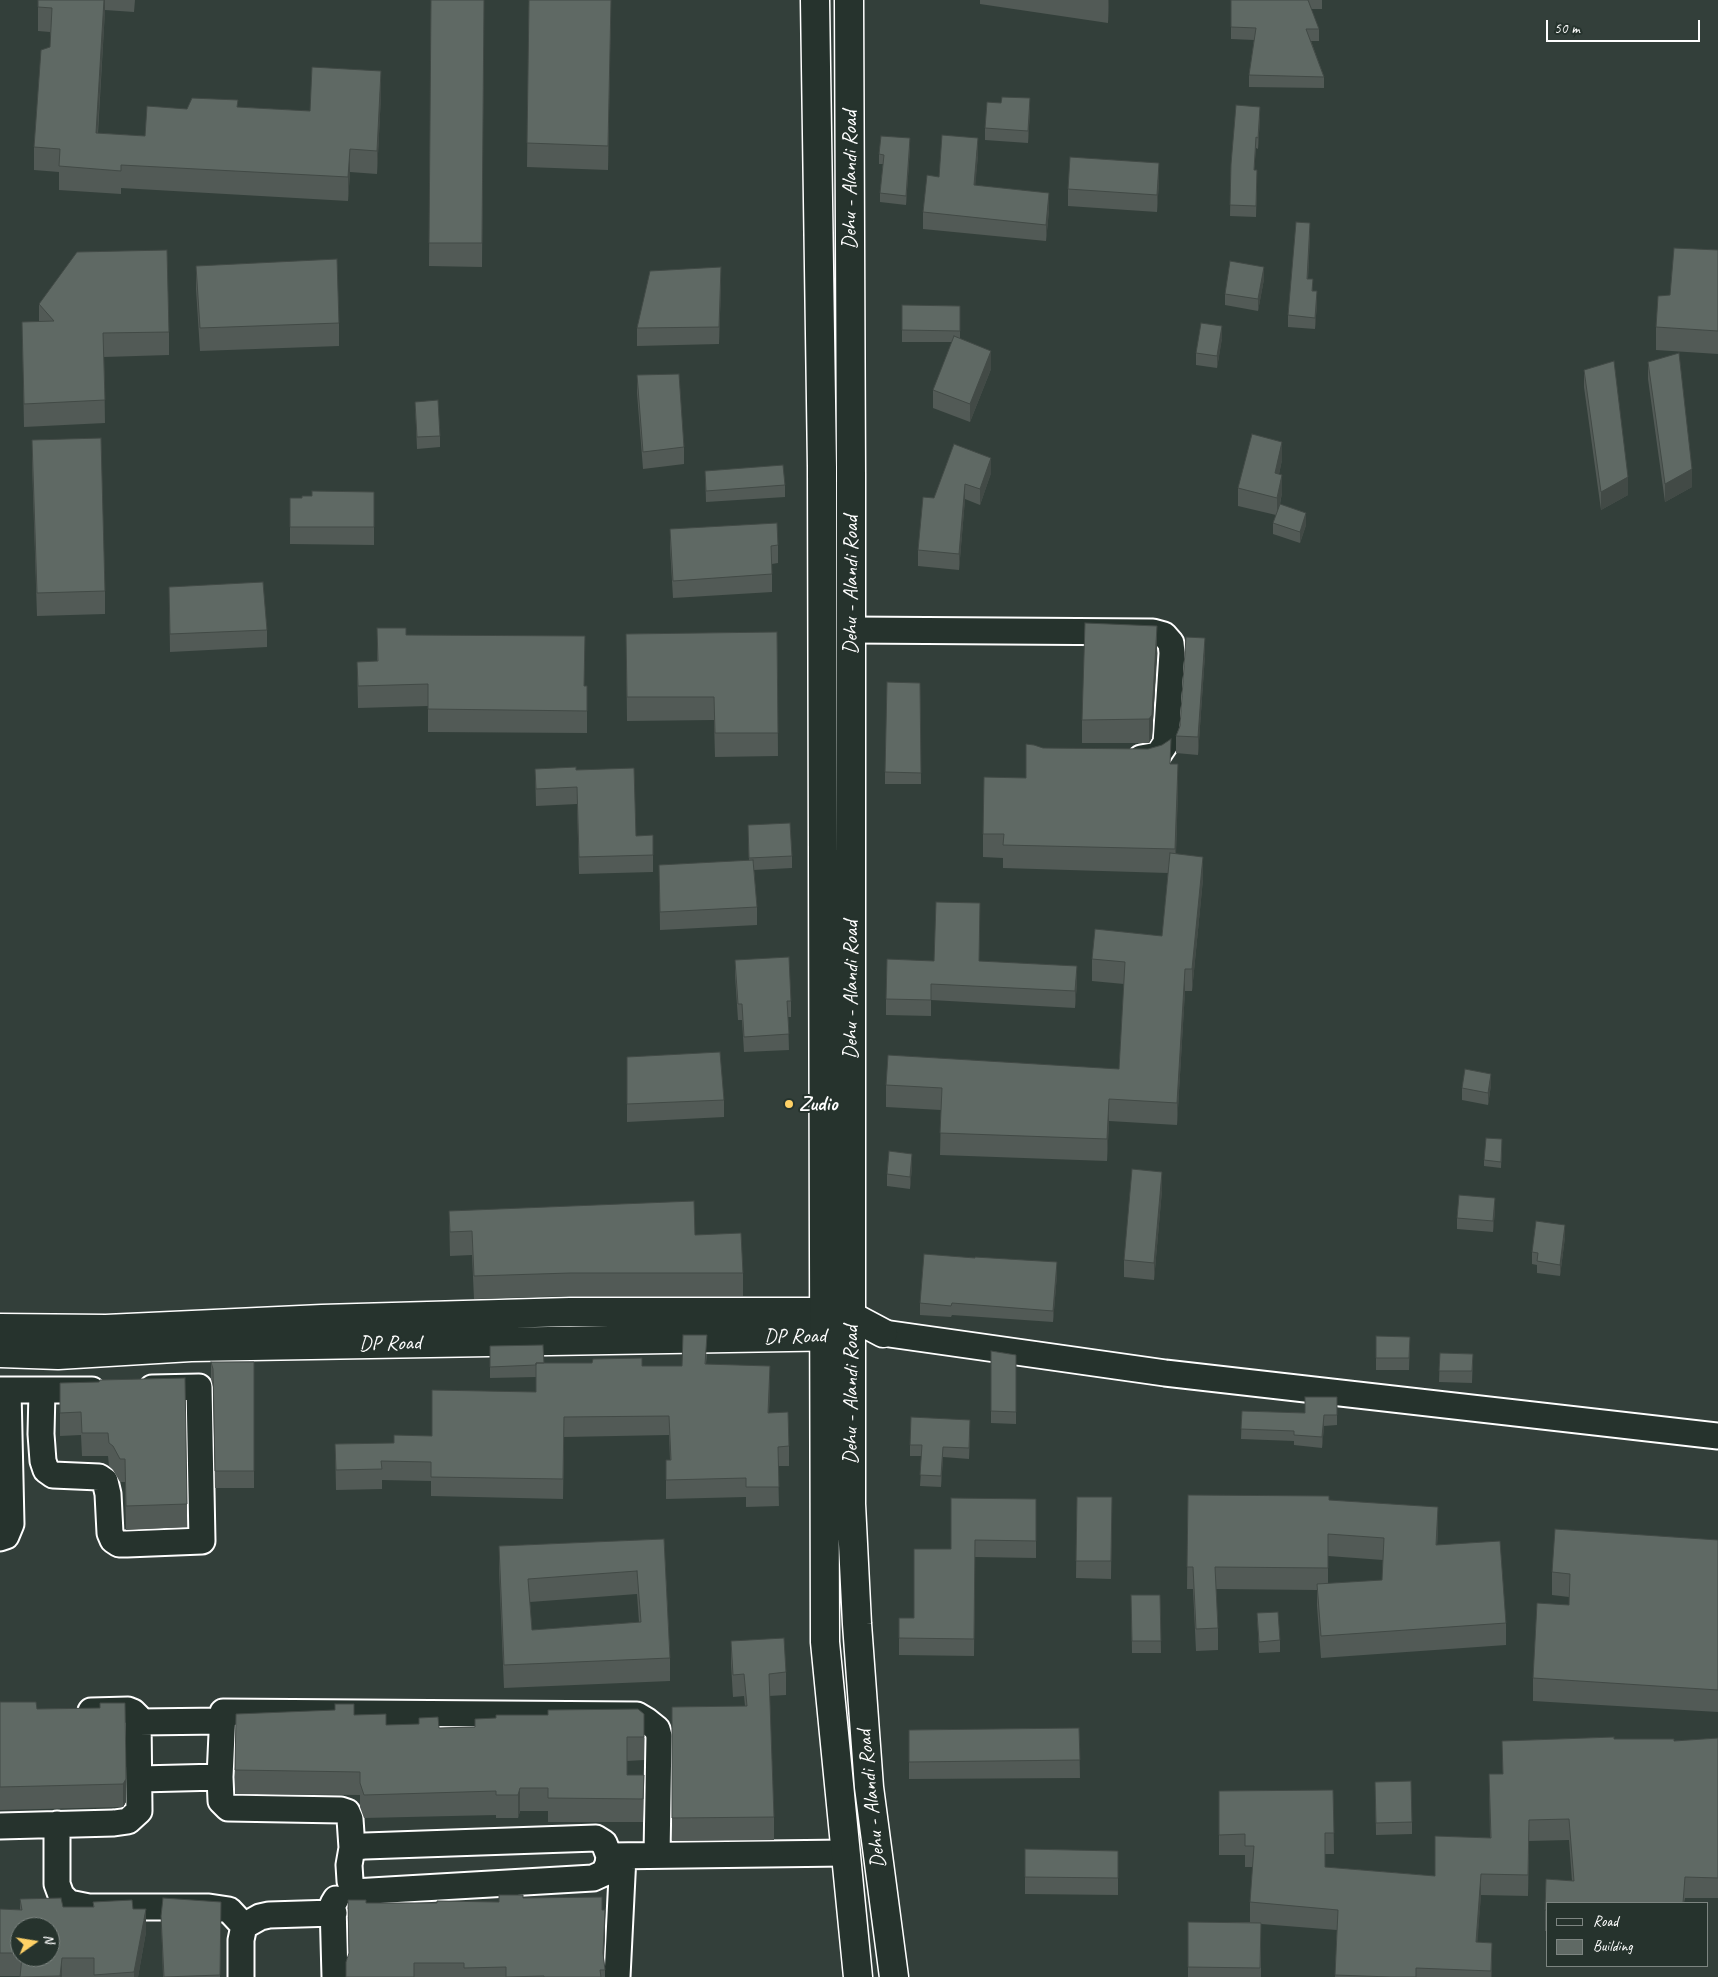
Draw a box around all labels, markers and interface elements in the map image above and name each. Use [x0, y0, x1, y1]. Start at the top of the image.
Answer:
scale bar [1548, 10, 1702, 42]
text: 50 m [1554, 19, 1580, 38]
street label: Dehu - Alandi Road [837, 111, 863, 249]
street label: Dehu - Alandi Road [838, 516, 864, 654]
street label: Dehu - Alandi Road [838, 921, 864, 1059]
place label: Zudio [799, 1091, 837, 1117]
marker: Zudio [783, 1098, 795, 1110]
street label: DP Road [764, 1324, 826, 1350]
street label: Dehu - Alandi Road [838, 1326, 864, 1464]
street label: DP Road [359, 1331, 421, 1357]
street label: Dehu - Alandi Road [852, 1729, 892, 1869]
legend [1546, 1902, 1708, 1967]
text: Road [1593, 1912, 1618, 1931]
north arrow [10, 1917, 60, 1967]
text: N [40, 1933, 58, 1945]
text: Building [1593, 1937, 1632, 1956]

